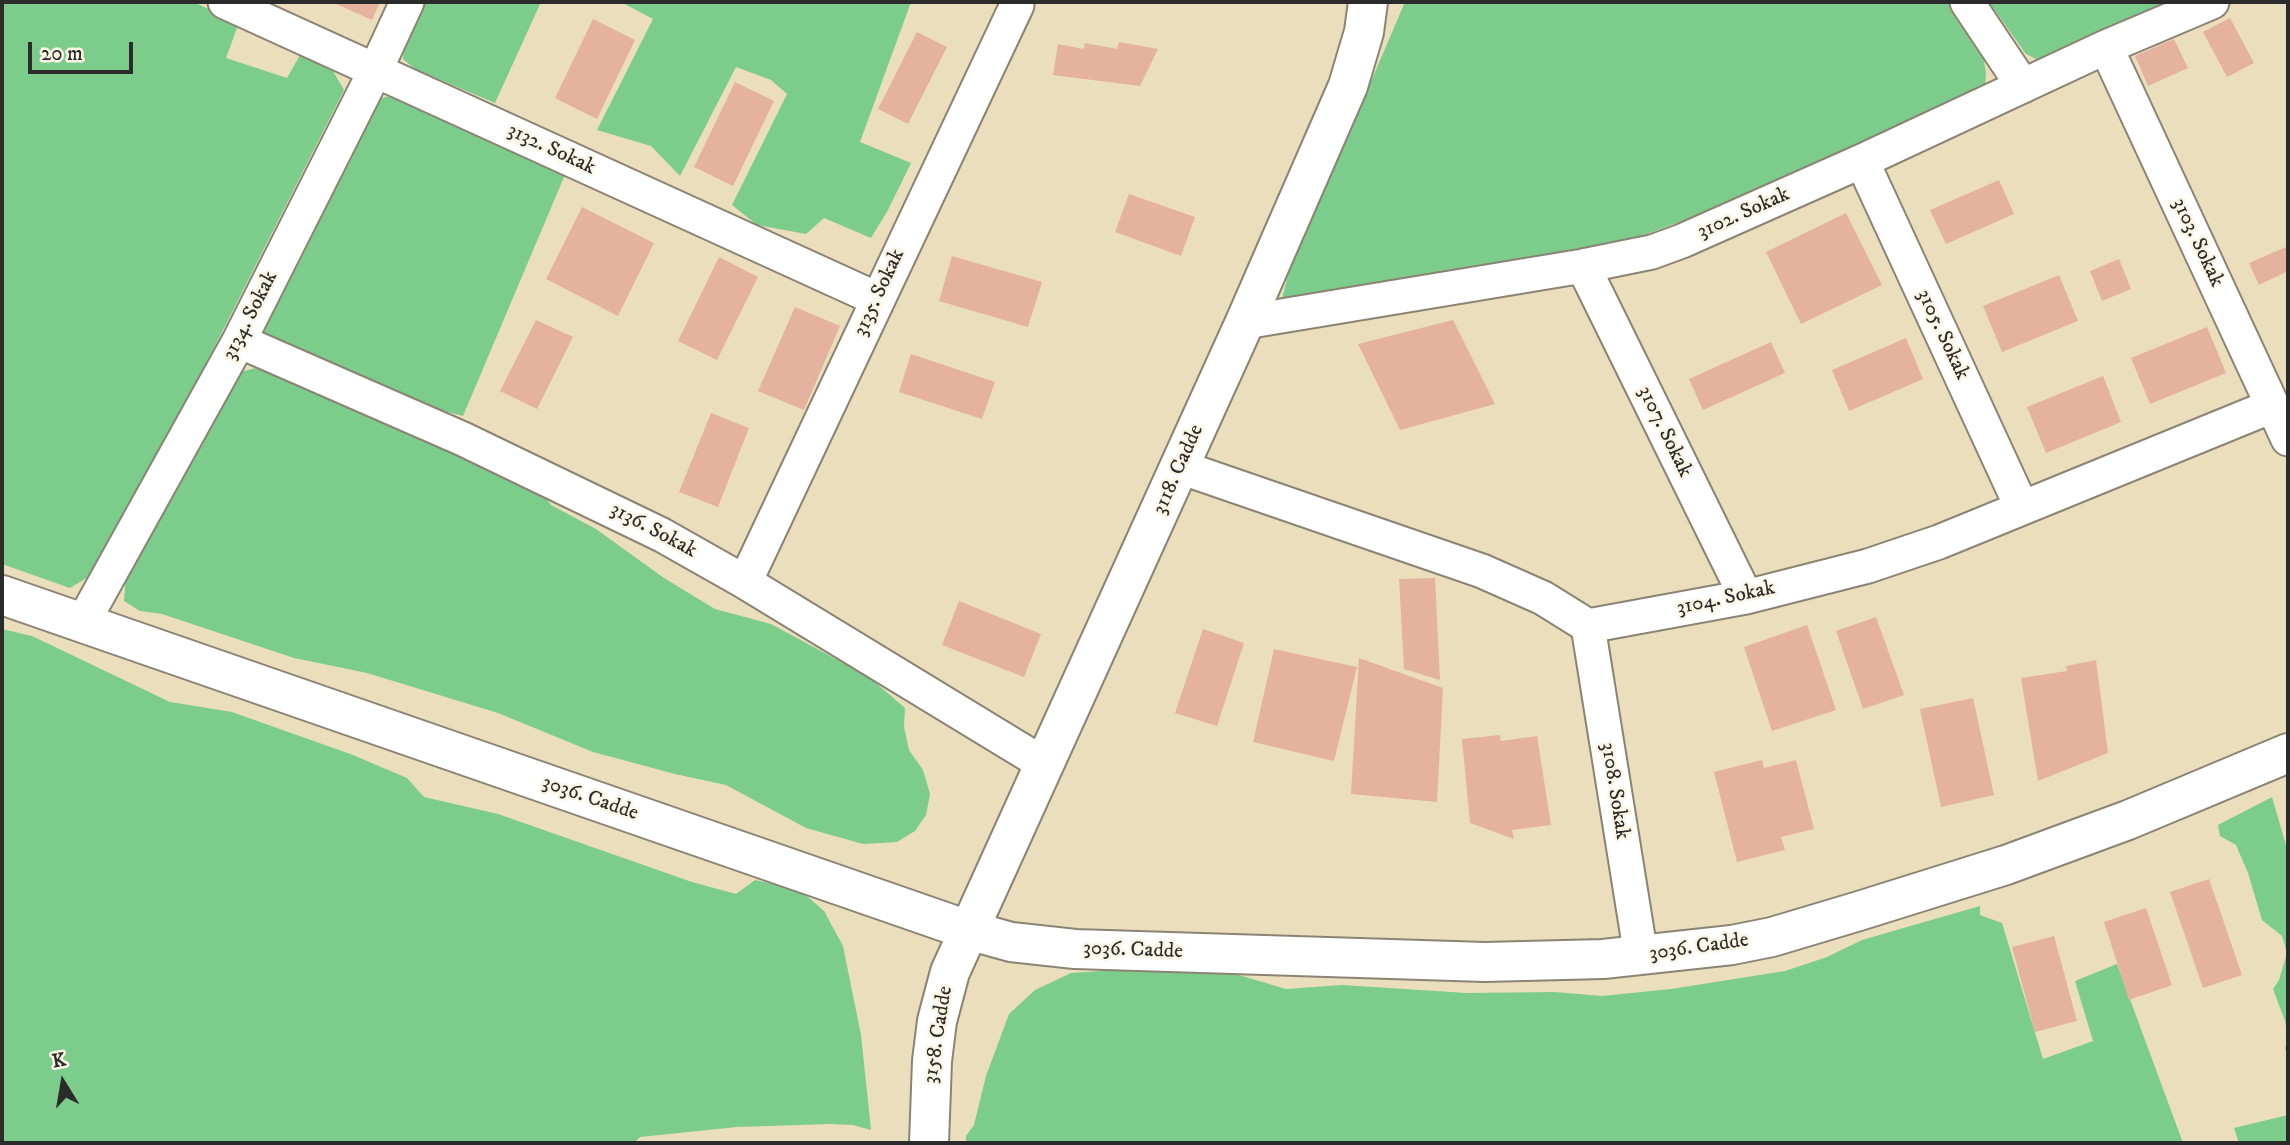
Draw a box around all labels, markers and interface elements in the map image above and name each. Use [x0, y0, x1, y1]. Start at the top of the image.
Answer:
scale bar [32, 28, 136, 72]
text: 20 m [41, 41, 83, 67]
street label: 3132. Sokak [503, 119, 599, 181]
street label: 3102. Sokak [1694, 183, 1794, 245]
street label: 3103. Sokak [2166, 195, 2228, 291]
street label: 3135. Sokak [849, 245, 911, 341]
street label: 3134. Sokak [218, 267, 284, 365]
street label: 3105. Sokak [1910, 286, 1974, 384]
street label: 3107. Sokak [1631, 382, 1697, 482]
street label: 3118. Cadde [1148, 421, 1210, 519]
street label: 3136. Sokak [605, 498, 701, 564]
street label: 3104. Sokak [1675, 576, 1777, 622]
street label: 3108. Sokak [1594, 741, 1634, 841]
street label: 3036. Cadde [539, 771, 641, 827]
street label: 3036. Cadde [1648, 929, 1750, 967]
street label: 3036. Cadde [1083, 937, 1183, 965]
street label: 3158. Cadde [919, 984, 959, 1086]
north arrow [28, 1047, 98, 1117]
text: K [50, 1048, 68, 1073]

